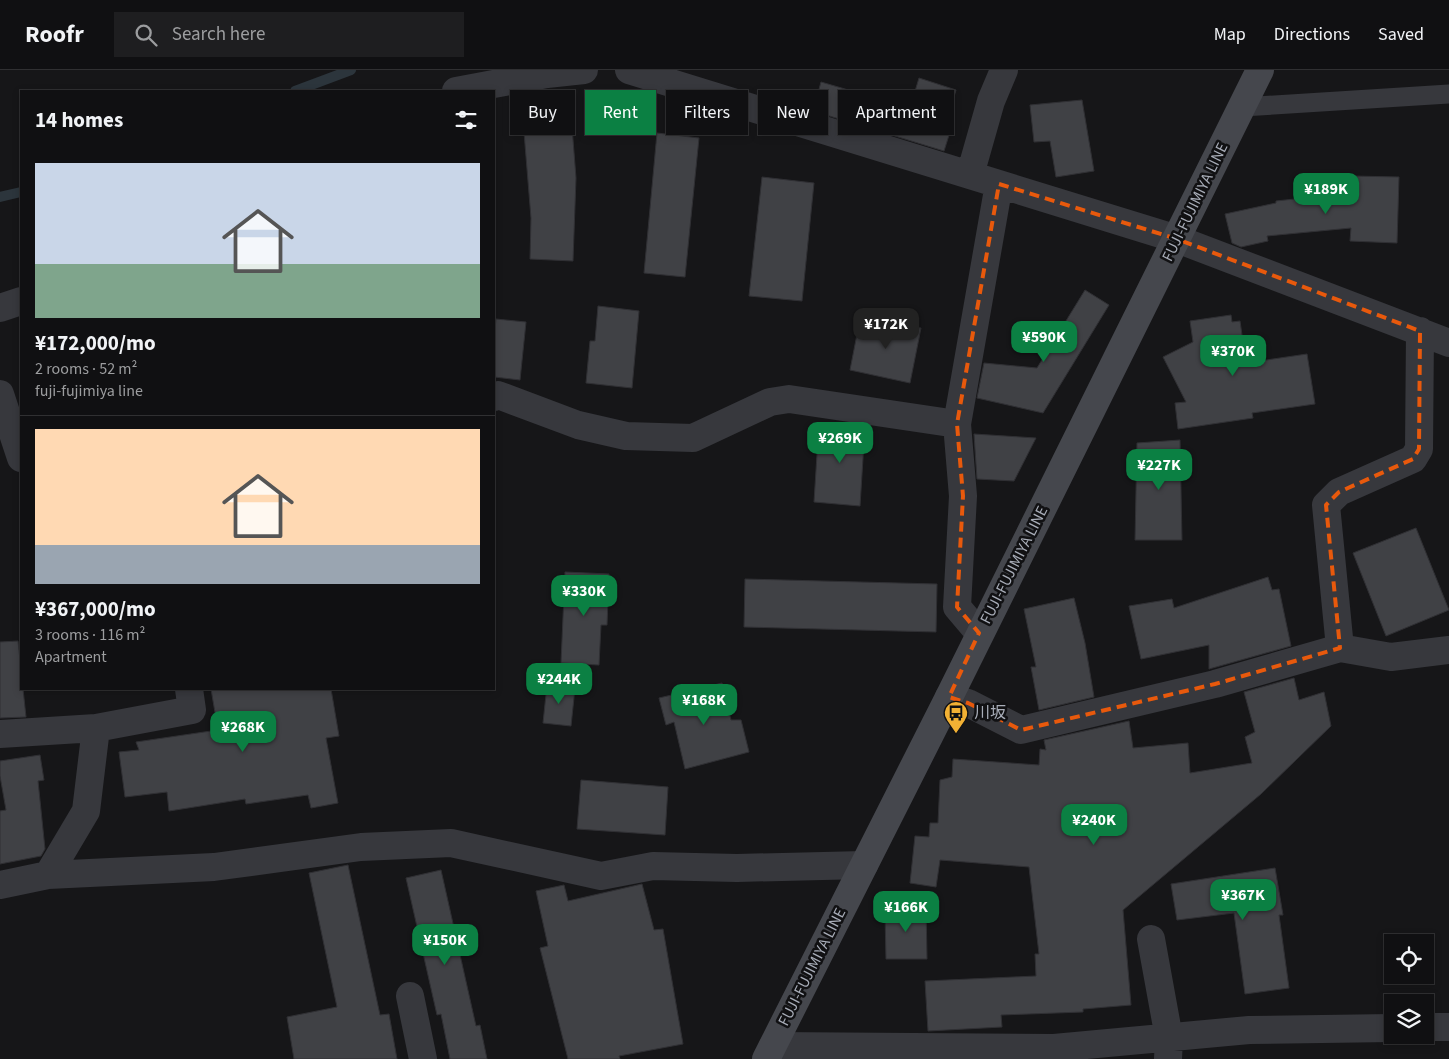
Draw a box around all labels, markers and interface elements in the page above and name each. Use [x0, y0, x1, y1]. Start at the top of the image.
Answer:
search box [114, 12, 464, 57]
text: Roofr [25, 17, 84, 52]
icon: search [132, 21, 160, 49]
text: Search here [172, 21, 265, 48]
text: Map [1214, 22, 1246, 47]
text: Directions [1274, 22, 1350, 47]
text: Saved [1378, 22, 1424, 47]
chip: Buy [510, 90, 575, 135]
chip: Rent [585, 90, 656, 135]
chip: Filters [666, 90, 748, 135]
chip: New [758, 90, 828, 135]
chip: Apartment [838, 90, 954, 135]
text: 14 homes [35, 105, 123, 135]
icon: filters [452, 106, 480, 134]
street label: FUJI-FUJIMIYA LINE [1157, 139, 1233, 265]
pin: ¥189K [1291, 172, 1361, 215]
text: ¥189K [1304, 178, 1348, 200]
icon: home [213, 196, 303, 286]
pin: ¥172K [851, 308, 921, 350]
text: ¥172K [864, 313, 908, 335]
pin: ¥590K [1009, 320, 1079, 363]
text: ¥590K [1022, 326, 1066, 348]
text: ¥172,000/mo [35, 328, 156, 358]
pin: ¥370K [1198, 334, 1268, 377]
text: ¥370K [1211, 340, 1255, 362]
text: 2 rooms · 52 m² [35, 358, 137, 380]
text: fuji-fujimiya line [35, 380, 143, 402]
pin: ¥269K [805, 422, 875, 464]
text: ¥269K [818, 427, 862, 449]
pin: ¥227K [1124, 448, 1194, 491]
text: ¥227K [1137, 454, 1181, 476]
icon: home [213, 461, 303, 551]
street label: FUJI-FUJIMIYA LINE [975, 502, 1053, 628]
pin: ¥330K [549, 574, 619, 617]
text: ¥330K [562, 580, 606, 602]
text: ¥367,000/mo [35, 594, 156, 624]
text: 3 rooms · 116 m² [35, 624, 145, 646]
text: Apartment [35, 646, 107, 668]
pin: ¥244K [524, 662, 594, 705]
text: ¥244K [537, 668, 581, 690]
pin: ¥168K [669, 684, 739, 726]
text: ¥168K [682, 689, 726, 711]
bus stop icon: 川坂 [943, 700, 969, 734]
place label: 川坂 [974, 702, 1006, 724]
pin: ¥268K [208, 710, 278, 753]
text: ¥268K [221, 716, 265, 738]
pin: ¥240K [1059, 804, 1129, 846]
text: ¥240K [1072, 809, 1116, 831]
pin: ¥367K [1208, 878, 1278, 921]
text: ¥367K [1221, 884, 1265, 906]
pin: ¥166K [871, 890, 941, 933]
text: ¥166K [884, 896, 928, 918]
street label: FUJI-FUJIMIYA LINE [773, 904, 851, 1030]
pin: ¥150K [410, 924, 480, 966]
text: ¥150K [423, 929, 467, 951]
map controls [1384, 934, 1434, 1044]
button: locate [1384, 934, 1434, 984]
button: layers [1384, 994, 1434, 1044]

